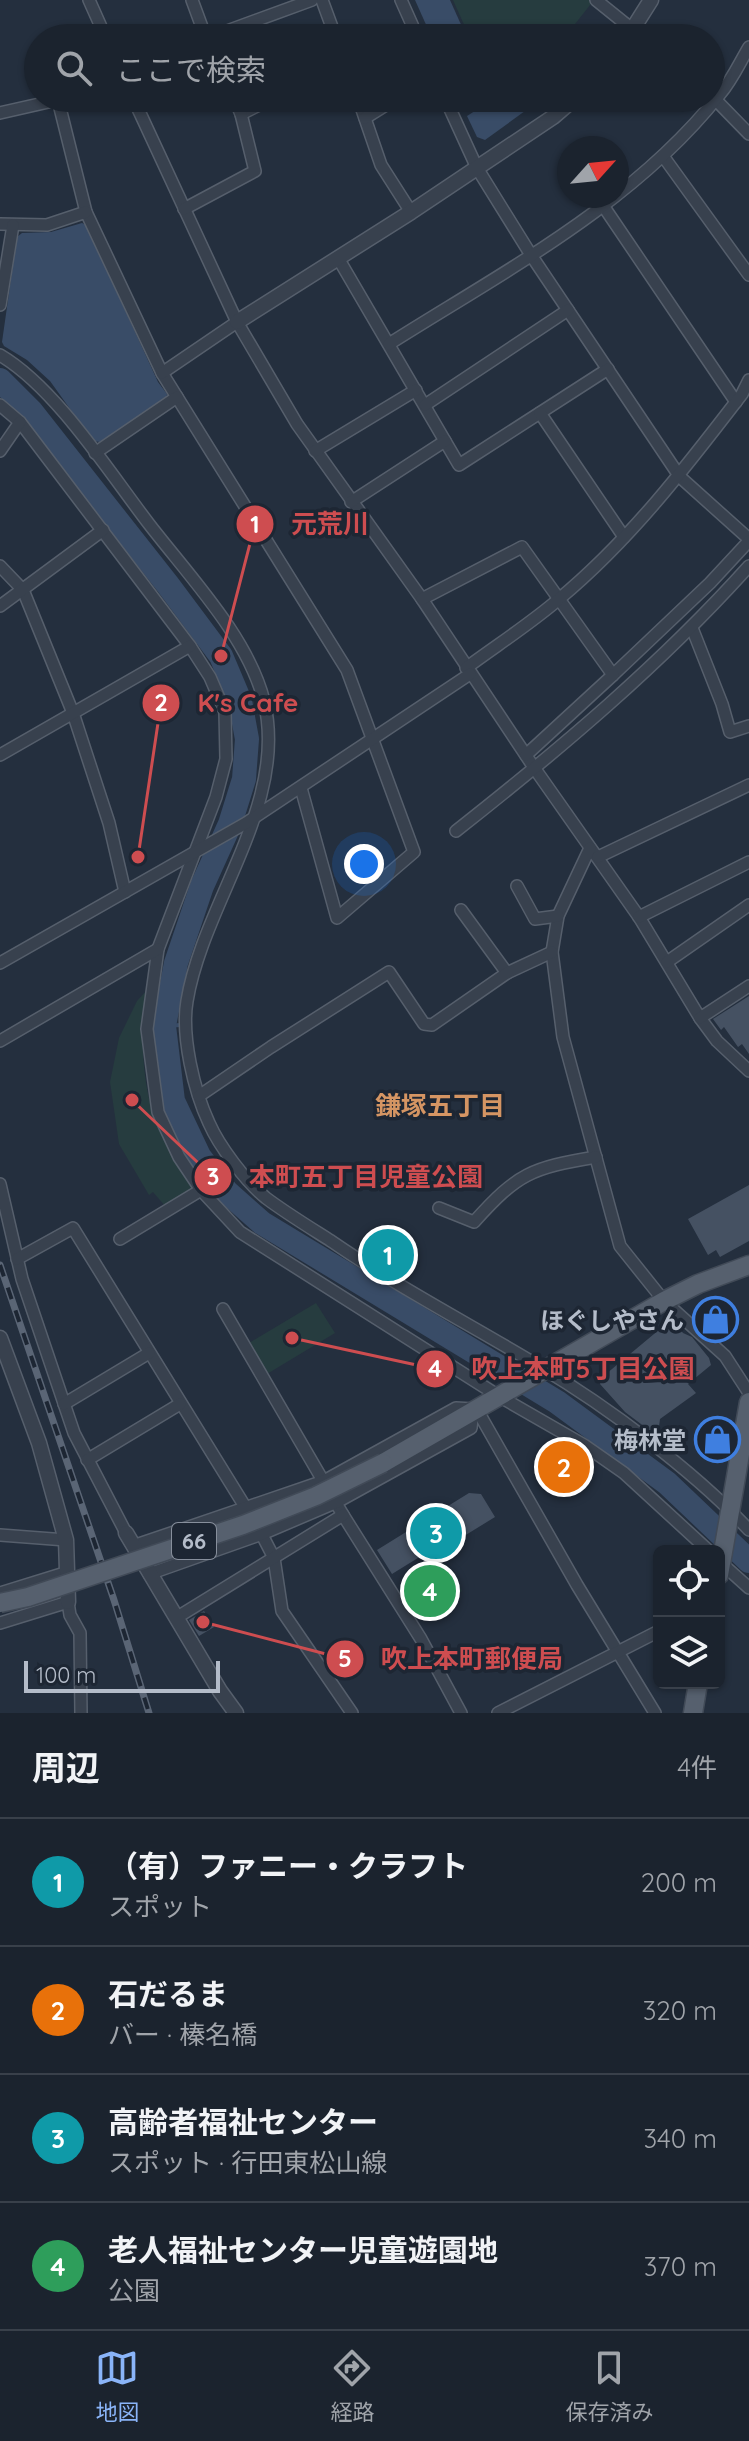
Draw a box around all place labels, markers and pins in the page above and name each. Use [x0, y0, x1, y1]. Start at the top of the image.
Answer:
callout: 元荒川 [235, 499, 385, 549]
callout: K's Cafe [141, 678, 314, 728]
callout: 本町五丁目児童公園 [193, 1152, 499, 1202]
pin: 1 [362, 1225, 414, 1285]
shop icon: ほぐしやさん [691, 1296, 739, 1344]
place label: ほぐしやさん [540, 1305, 684, 1335]
callout: 吹上本町5丁目公園 [415, 1344, 710, 1394]
shop icon: 梅林堂 [693, 1416, 741, 1464]
place label: 梅林堂 [614, 1425, 686, 1455]
pin: 2 [538, 1437, 590, 1497]
pin: 3 [410, 1503, 462, 1563]
pin: 4 [404, 1561, 456, 1621]
callout: 吹上本町郵便局 [325, 1634, 579, 1684]

